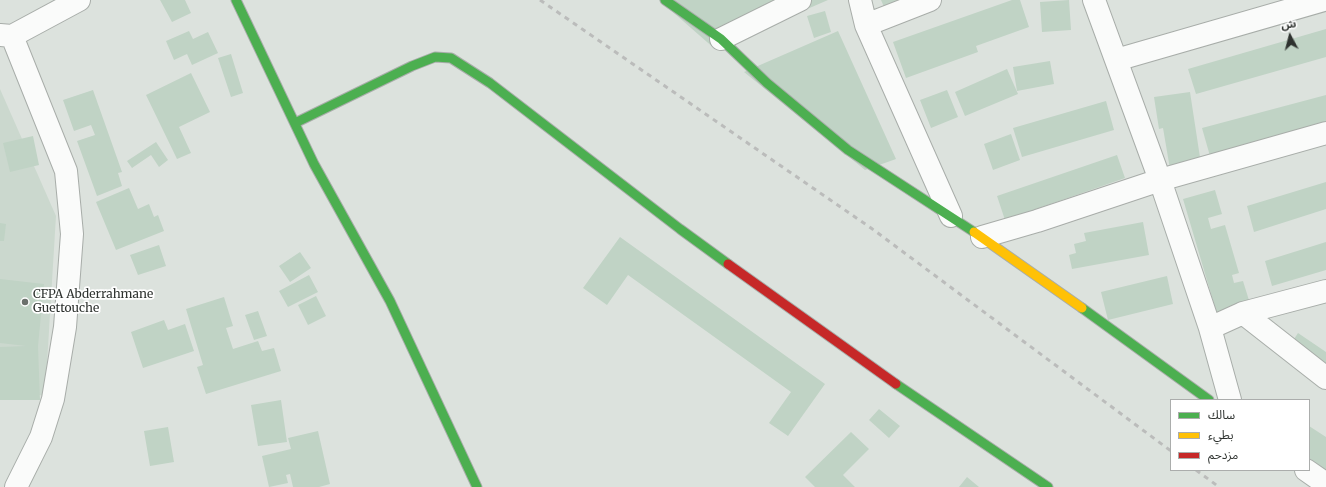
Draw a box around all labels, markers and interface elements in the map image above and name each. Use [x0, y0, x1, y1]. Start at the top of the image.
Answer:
north arrow [1270, 16, 1310, 56]
text: ش [1280, 16, 1297, 32]
place label: CFPA Abderrahmane Guettouche [33, 288, 153, 316]
marker: CFPA Abderrahmane Guettouche [20, 297, 30, 307]
legend [1170, 399, 1310, 471]
text: سالك [1208, 407, 1235, 422]
text: بطيء [1208, 427, 1234, 442]
text: مزدحم [1208, 447, 1238, 462]

